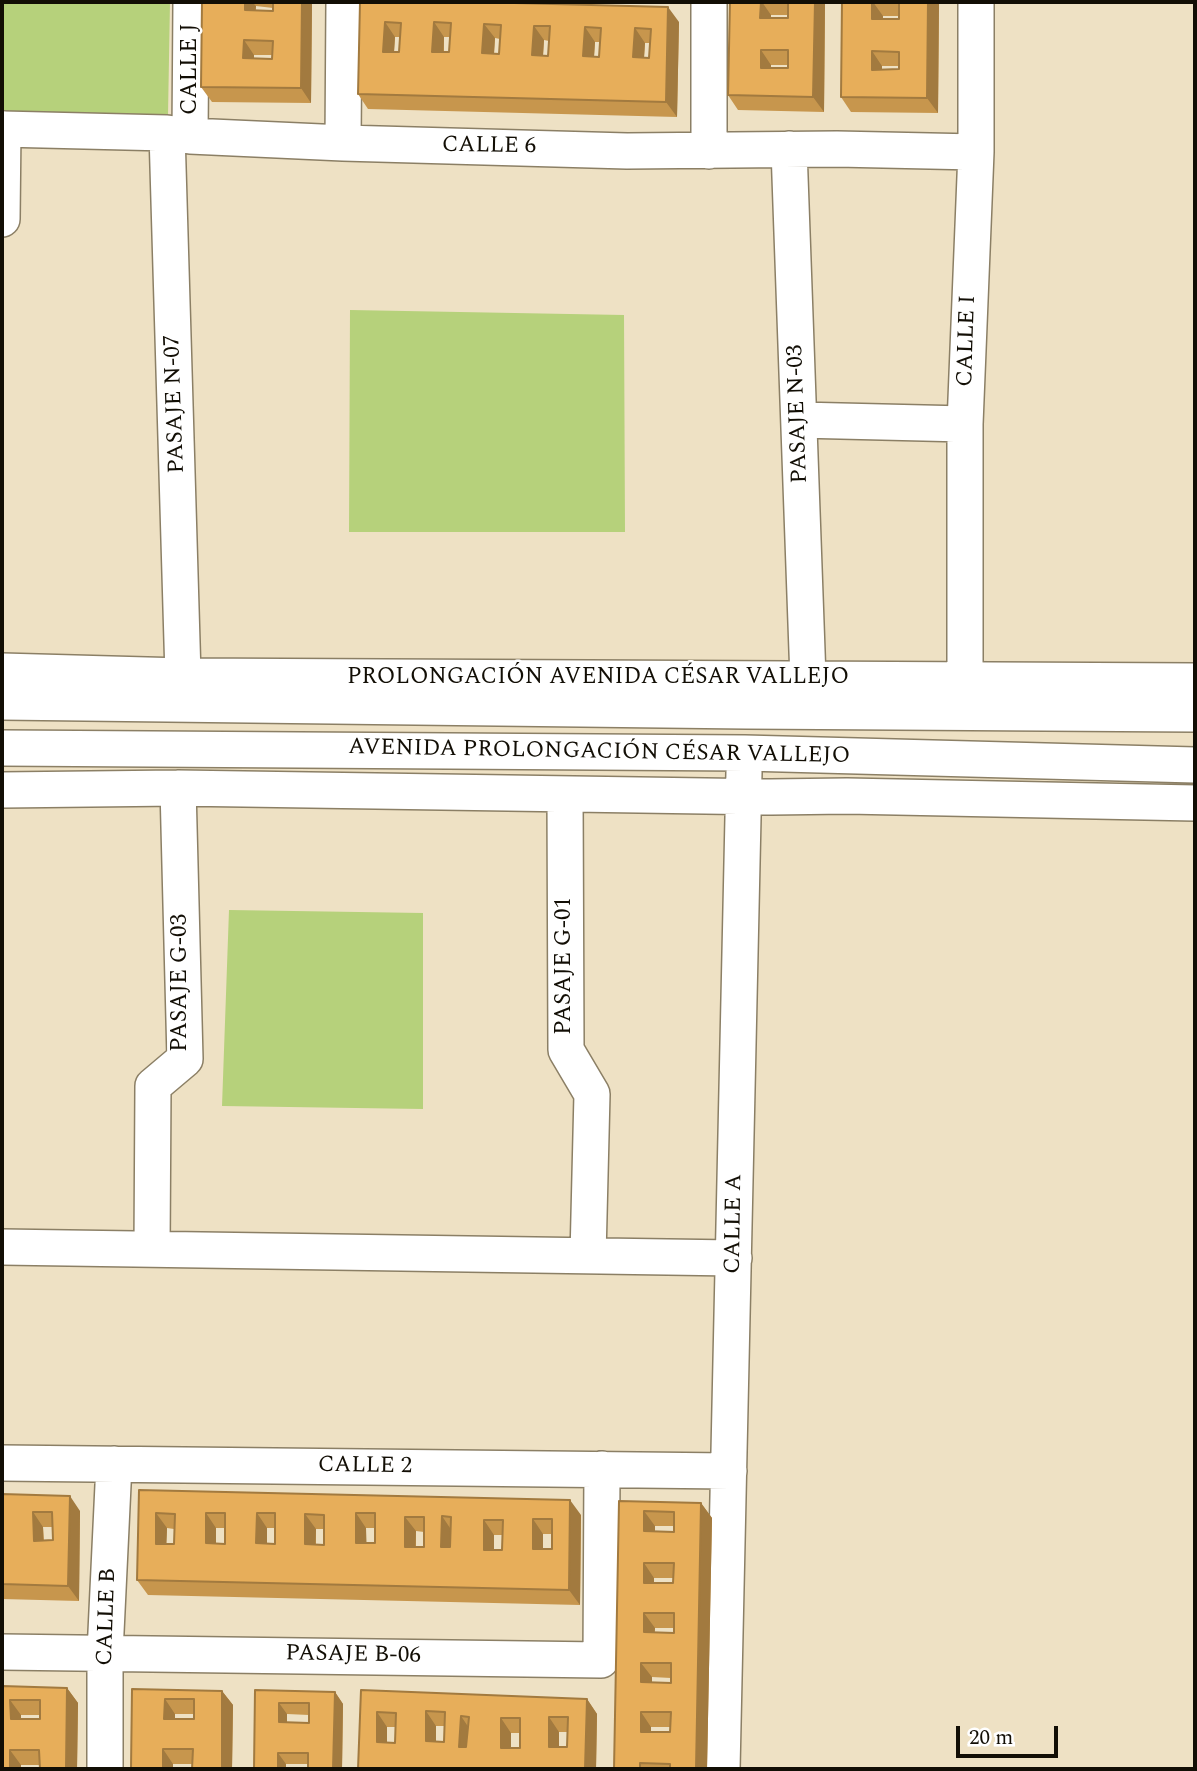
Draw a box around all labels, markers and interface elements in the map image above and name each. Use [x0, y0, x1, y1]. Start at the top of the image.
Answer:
street label: CALLE J [177, 23, 205, 115]
street label: CALLE 6 [442, 132, 536, 162]
street label: CALLE I [953, 295, 983, 387]
street label: PASAJE N-07 [160, 334, 192, 474]
street label: PASAJE N-03 [783, 344, 815, 484]
street label: PROLONGACIÓN AVENIDA CÉSAR VALLEJO [347, 664, 849, 692]
street label: AVENIDA PROLONGACIÓN CÉSAR VALLEJO [348, 735, 850, 771]
street label: PASAJE G-01 [551, 897, 579, 1035]
street label: PASAJE G-03 [167, 914, 195, 1052]
street label: CALLE A [720, 1174, 750, 1274]
street label: CALLE 2 [318, 1452, 412, 1482]
street label: CALLE B [92, 1568, 124, 1666]
street label: PASAJE B-06 [285, 1641, 421, 1671]
scale bar [959, 1712, 1060, 1756]
text: 20 m [969, 1722, 1013, 1754]

